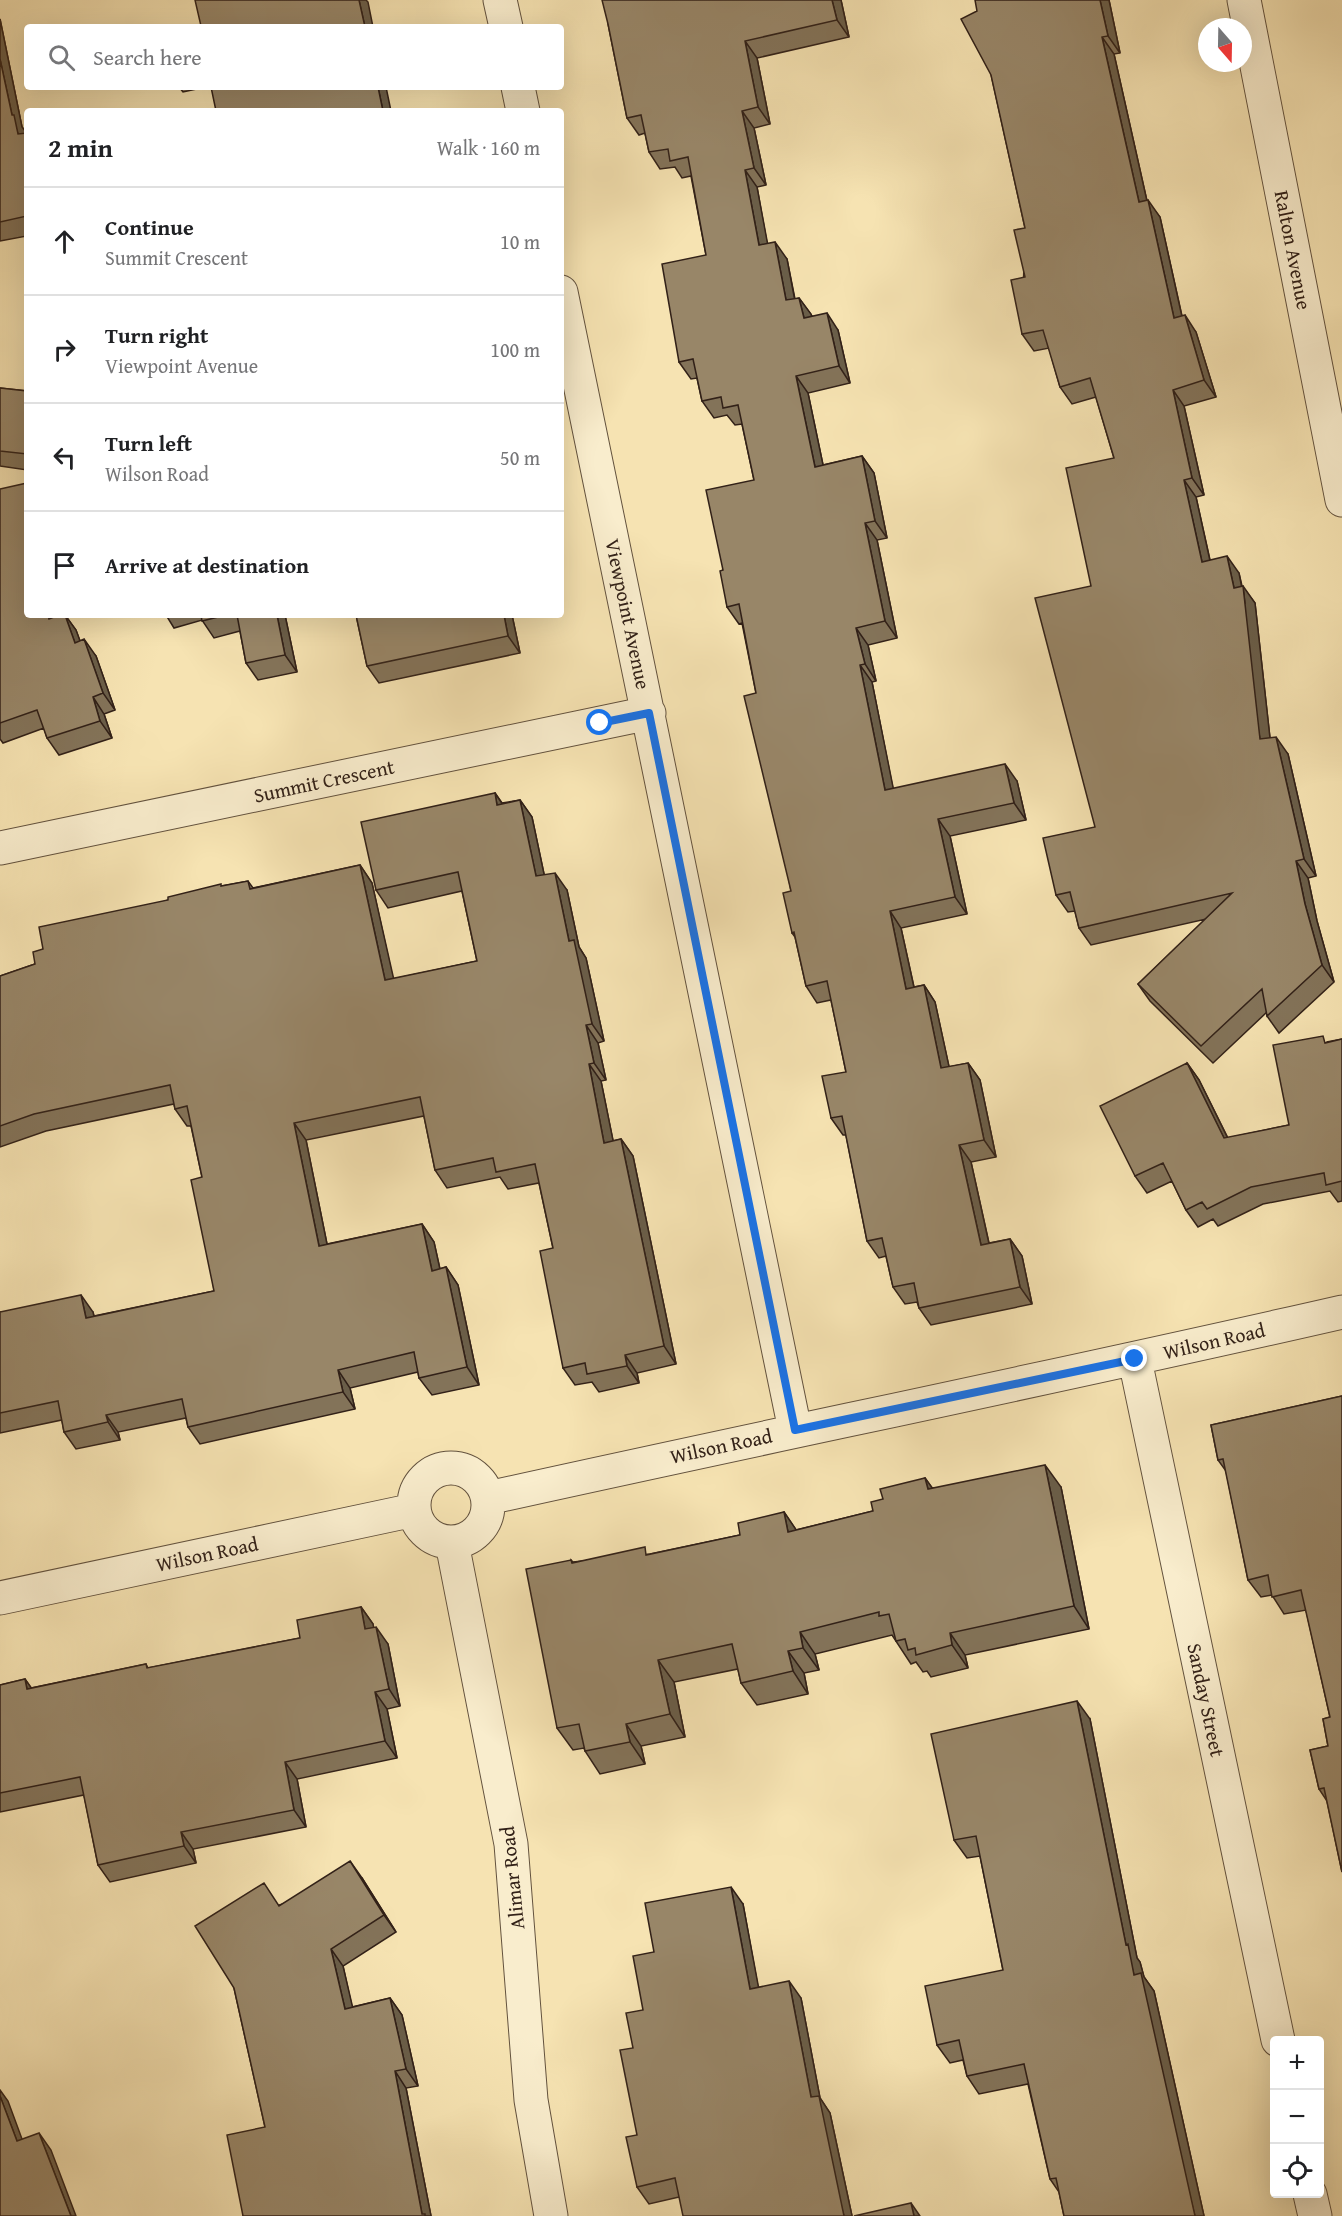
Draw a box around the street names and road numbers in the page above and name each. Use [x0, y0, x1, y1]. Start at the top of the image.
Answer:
street label: Ralton Avenue [1268, 188, 1319, 312]
street label: Viewpoint Avenue [598, 536, 659, 692]
street label: Summit Crescent [251, 751, 397, 810]
street label: Wilson Road [1160, 1315, 1268, 1366]
street label: Wilson Road [667, 1420, 775, 1470]
street label: Wilson Road [153, 1528, 261, 1578]
street label: Sanday Street [1180, 1640, 1233, 1759]
street label: Alimar Road [492, 1825, 531, 1931]

